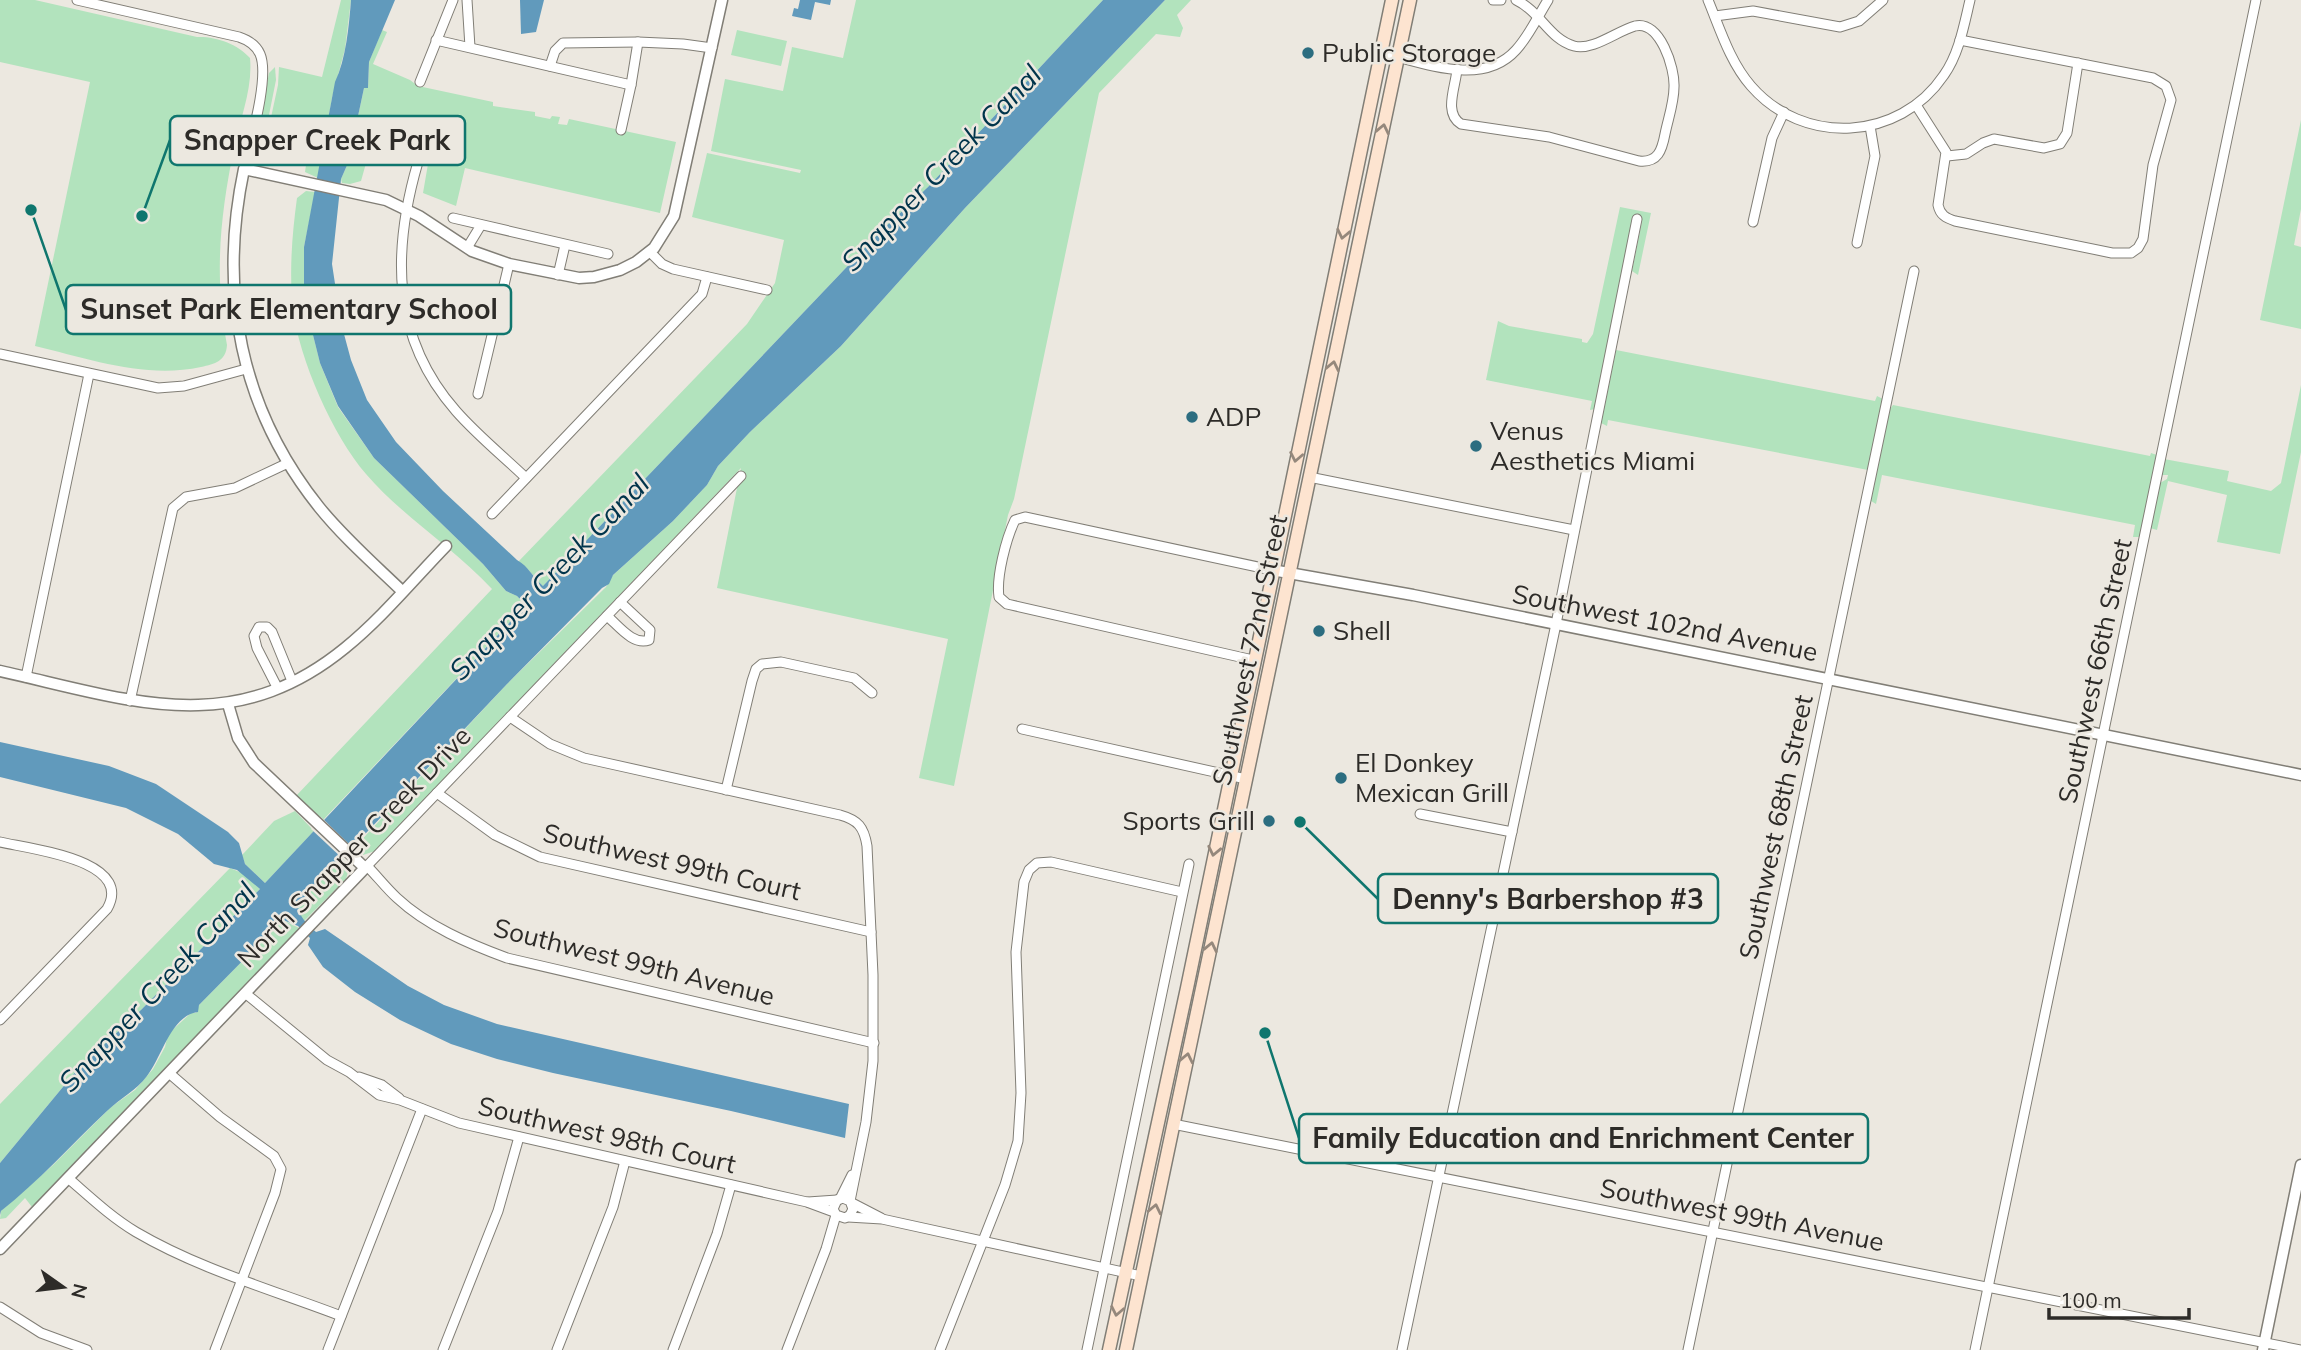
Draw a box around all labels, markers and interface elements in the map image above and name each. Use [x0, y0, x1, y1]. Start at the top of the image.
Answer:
place label: Public Storage [1322, 36, 1496, 69]
marker: Public Storage [1300, 45, 1316, 61]
water label: Snapper Creek Canal [833, 57, 1049, 278]
callout: Snapper Creek Park [170, 116, 465, 165]
text: Snapper Creek Park [184, 122, 451, 157]
one-way arrow [1374, 123, 1389, 135]
one-way arrow [1337, 228, 1351, 240]
callout: Sunset Park Elementary School [66, 285, 511, 334]
text: Sunset Park Elementary School [80, 291, 498, 326]
one-way arrow [1324, 360, 1339, 372]
place label: ADP [1206, 400, 1261, 433]
marker: ADP [1184, 409, 1200, 425]
place label: Venus Aesthetics Miami [1490, 414, 1695, 477]
marker: Venus Aesthetics Miami [1468, 438, 1484, 454]
one-way arrow [1290, 451, 1305, 463]
water label: Snapper Creek Canal [441, 466, 657, 687]
street label: Southwest 72nd Street [1205, 511, 1294, 788]
street label: Southwest 66th Street [2050, 536, 2139, 806]
street label: Southwest 102nd Avenue [1510, 577, 1821, 668]
place label: Shell [1333, 614, 1391, 647]
marker: Shell [1311, 623, 1327, 639]
street label: Southwest 68th Street [1731, 692, 1820, 962]
street label: North Snapper Creek Drive [230, 719, 478, 974]
place label: El Donkey Mexican Grill [1355, 746, 1509, 809]
marker: El Donkey Mexican Grill [1333, 770, 1349, 786]
place label: Sports Grill [1122, 804, 1255, 837]
marker: Sports Grill [1261, 813, 1277, 829]
street label: Southwest 99th Court [540, 816, 804, 907]
one-way arrow [1207, 845, 1222, 857]
water label: Snapper Creek Canal [51, 874, 263, 1099]
callout: Denny's Barbershop #3 [1378, 874, 1718, 923]
text: Denny's Barbershop #3 [1392, 881, 1704, 916]
street label: Southwest 99th Avenue [490, 911, 778, 1012]
one-way arrow [1202, 941, 1217, 953]
one-way arrow [1178, 1052, 1193, 1064]
street label: Southwest 98th Court [475, 1089, 739, 1180]
callout: Family Education and Enrichment Center [1299, 1114, 1868, 1163]
text: Family Education and Enrichment Center [1312, 1120, 1854, 1155]
street label: Southwest 99th Avenue [1597, 1171, 1887, 1258]
one-way arrow [1147, 1203, 1162, 1215]
north arrow [28, 1252, 98, 1322]
scale bar [2049, 1276, 2189, 1320]
text: N [66, 1281, 93, 1301]
text: 100 m [2060, 1287, 2122, 1313]
one-way arrow [1110, 1305, 1125, 1317]

